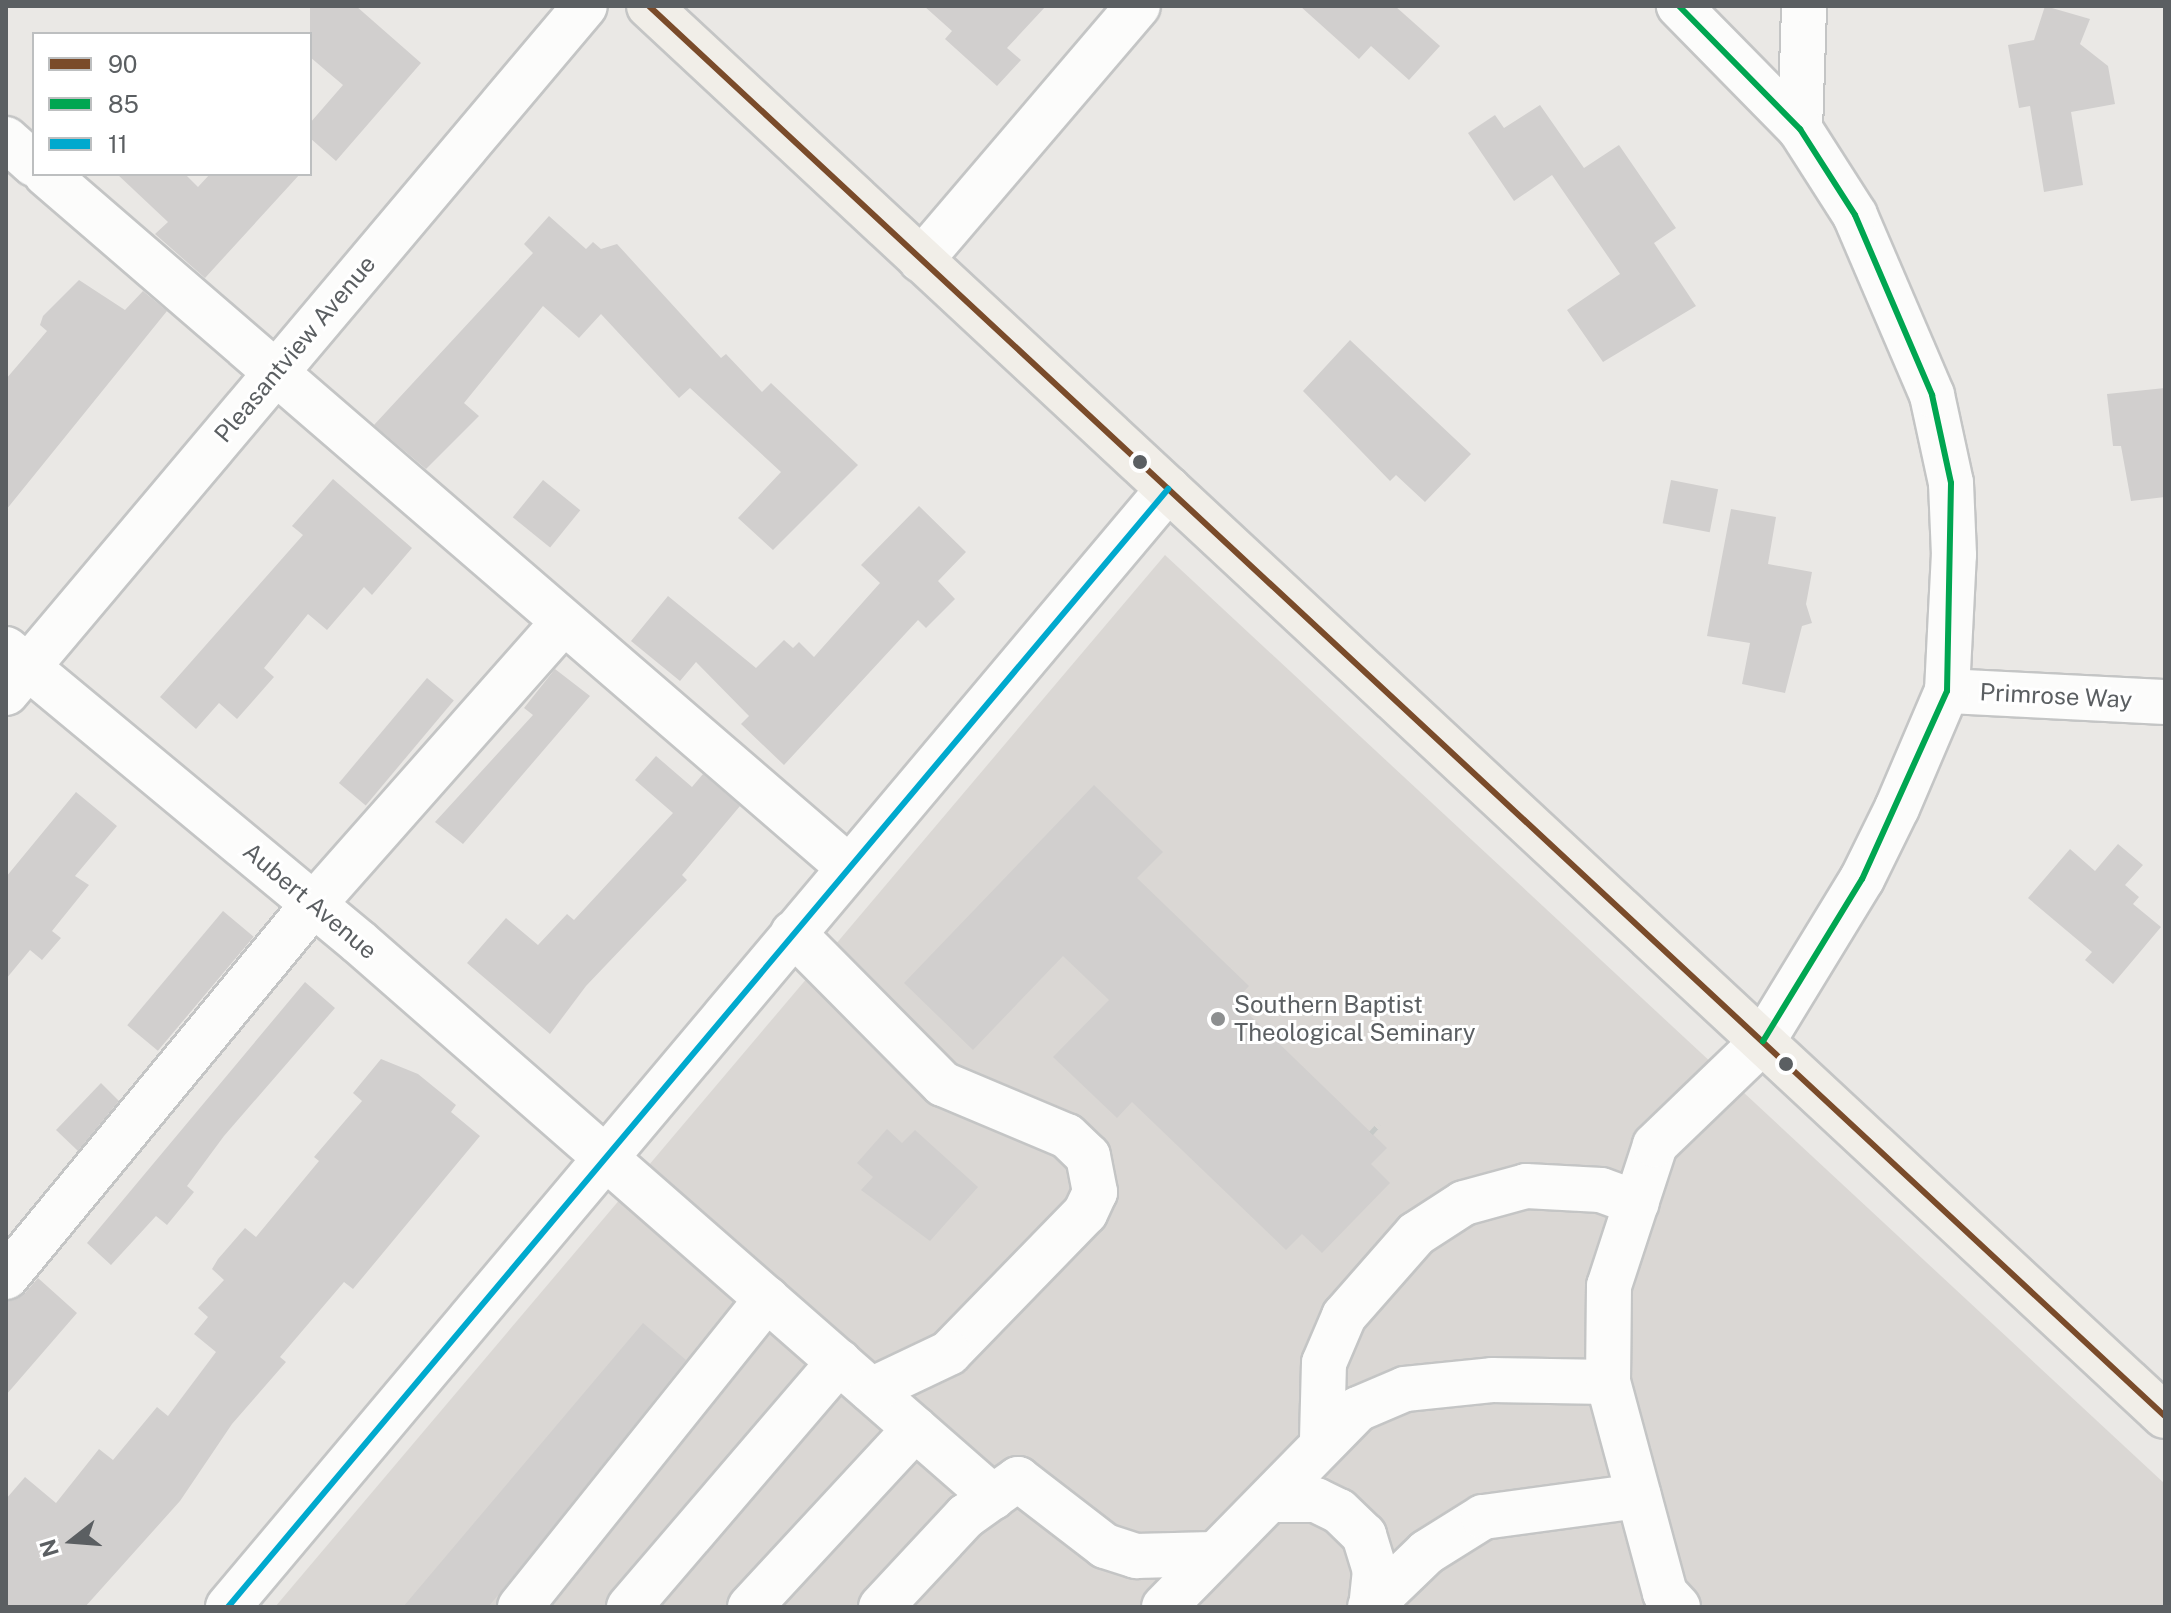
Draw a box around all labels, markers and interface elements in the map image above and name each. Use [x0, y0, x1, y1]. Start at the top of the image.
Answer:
legend [32, 32, 312, 176]
text: 90 [108, 50, 138, 78]
text: 85 [108, 90, 139, 118]
text: 11 [108, 130, 128, 158]
street label: Pleasantview Avenue [208, 250, 382, 448]
unlabelled marker [1132, 454, 1148, 470]
street label: Primrose Way [1979, 678, 2133, 714]
street label: Aubert Avenue [237, 837, 383, 965]
place label: Southern Baptist Theological Seminary [1234, 991, 1476, 1047]
marker: Southern Baptist Theological Seminary [1209, 1010, 1227, 1028]
unlabelled marker [1778, 1056, 1794, 1072]
north arrow [32, 1501, 112, 1581]
text: N [34, 1536, 64, 1560]

